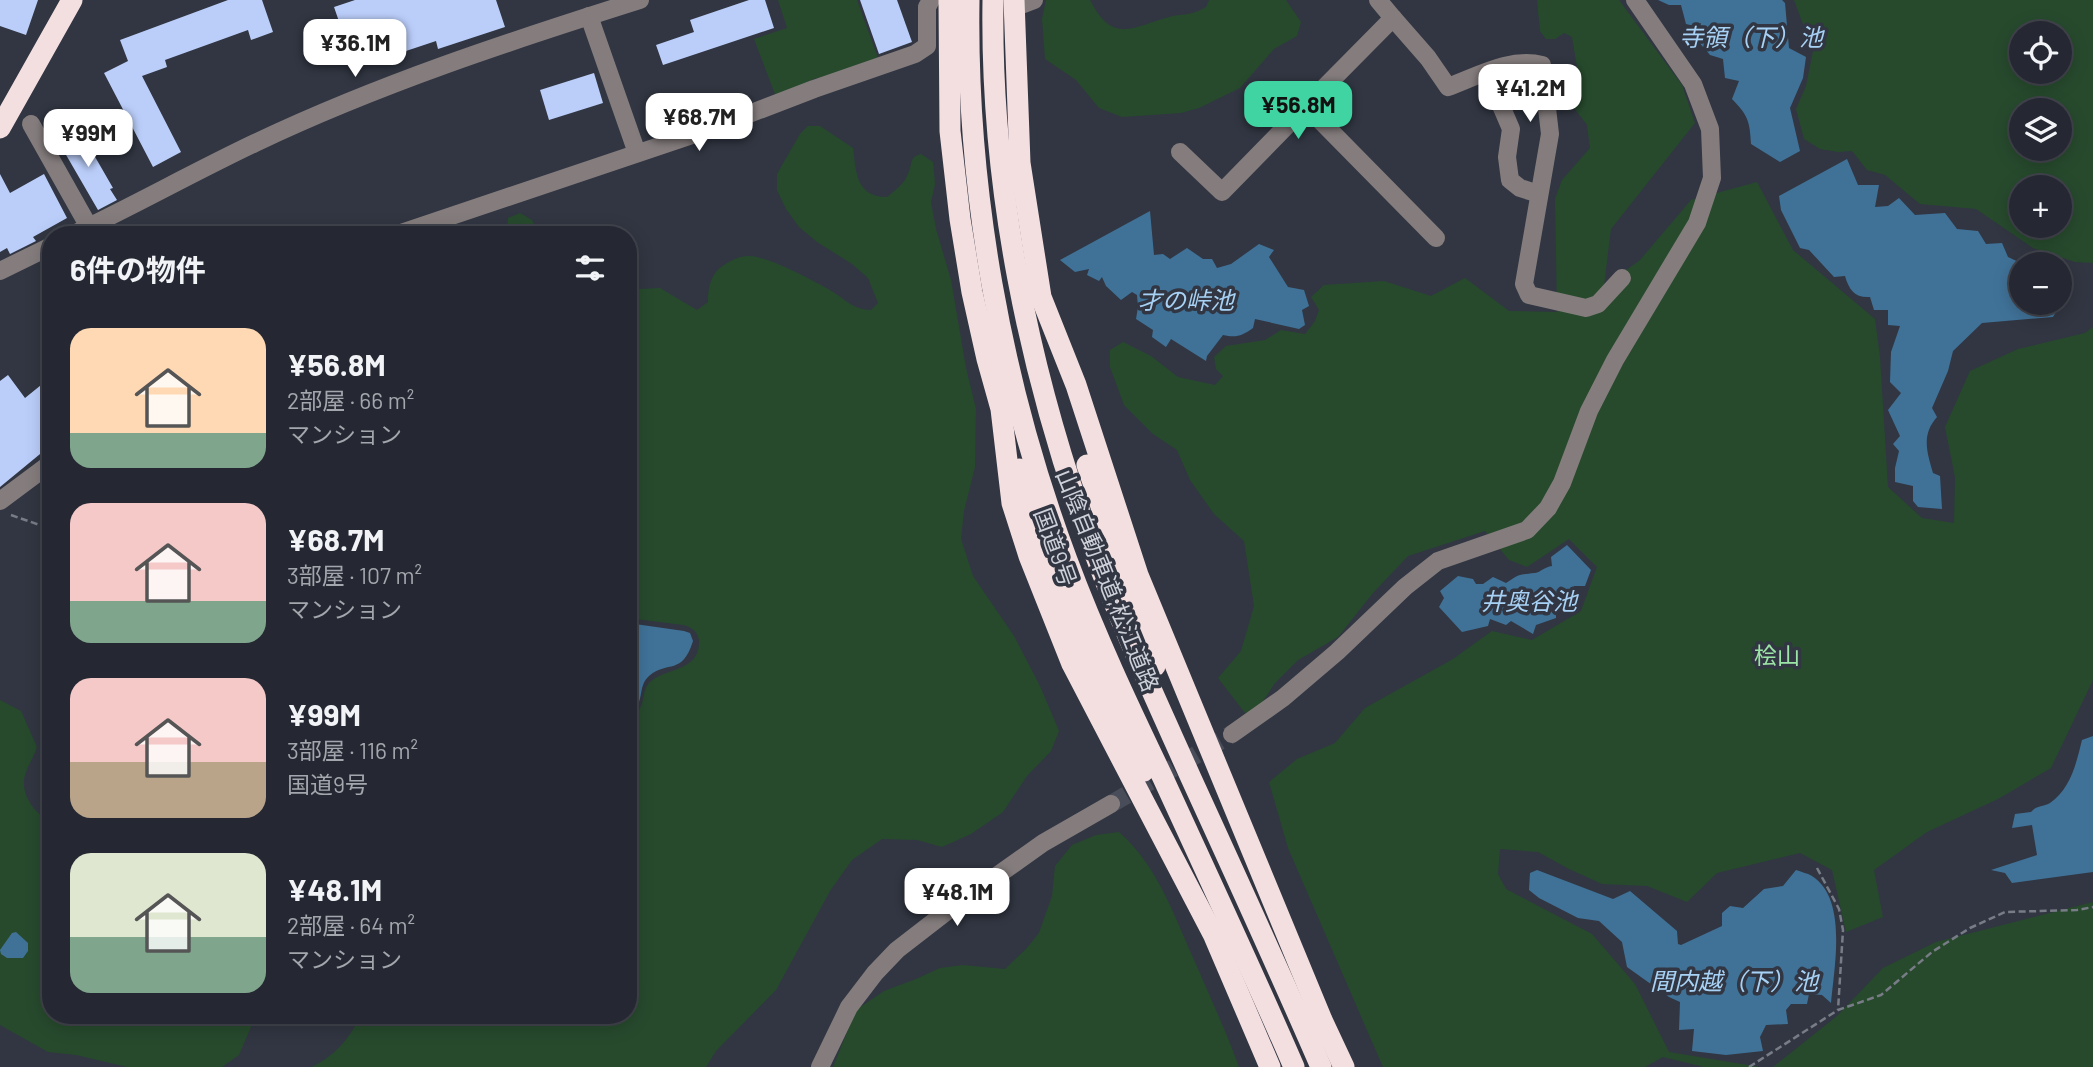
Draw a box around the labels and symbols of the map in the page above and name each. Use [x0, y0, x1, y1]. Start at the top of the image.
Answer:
pin: ¥36.1M [298, 20, 412, 79]
water label: 寺領（下）池 [1679, 22, 1825, 51]
pin: ¥41.2M [1473, 64, 1587, 124]
pin: ¥56.8M [1241, 82, 1355, 141]
pin: ¥68.7M [642, 94, 756, 153]
pin: ¥99M [47, 110, 129, 169]
water label: 才の峠池 [1138, 285, 1236, 314]
street label: 山陰自動車道;松江道路 [1051, 465, 1165, 695]
street label: 国道9号 [1029, 504, 1083, 590]
water label: 井奥谷池 [1481, 586, 1579, 615]
park label: 桧山 [1754, 641, 1800, 669]
pin: ¥48.1M [900, 869, 1014, 928]
water label: 間内越（下）池 [1650, 966, 1820, 995]

